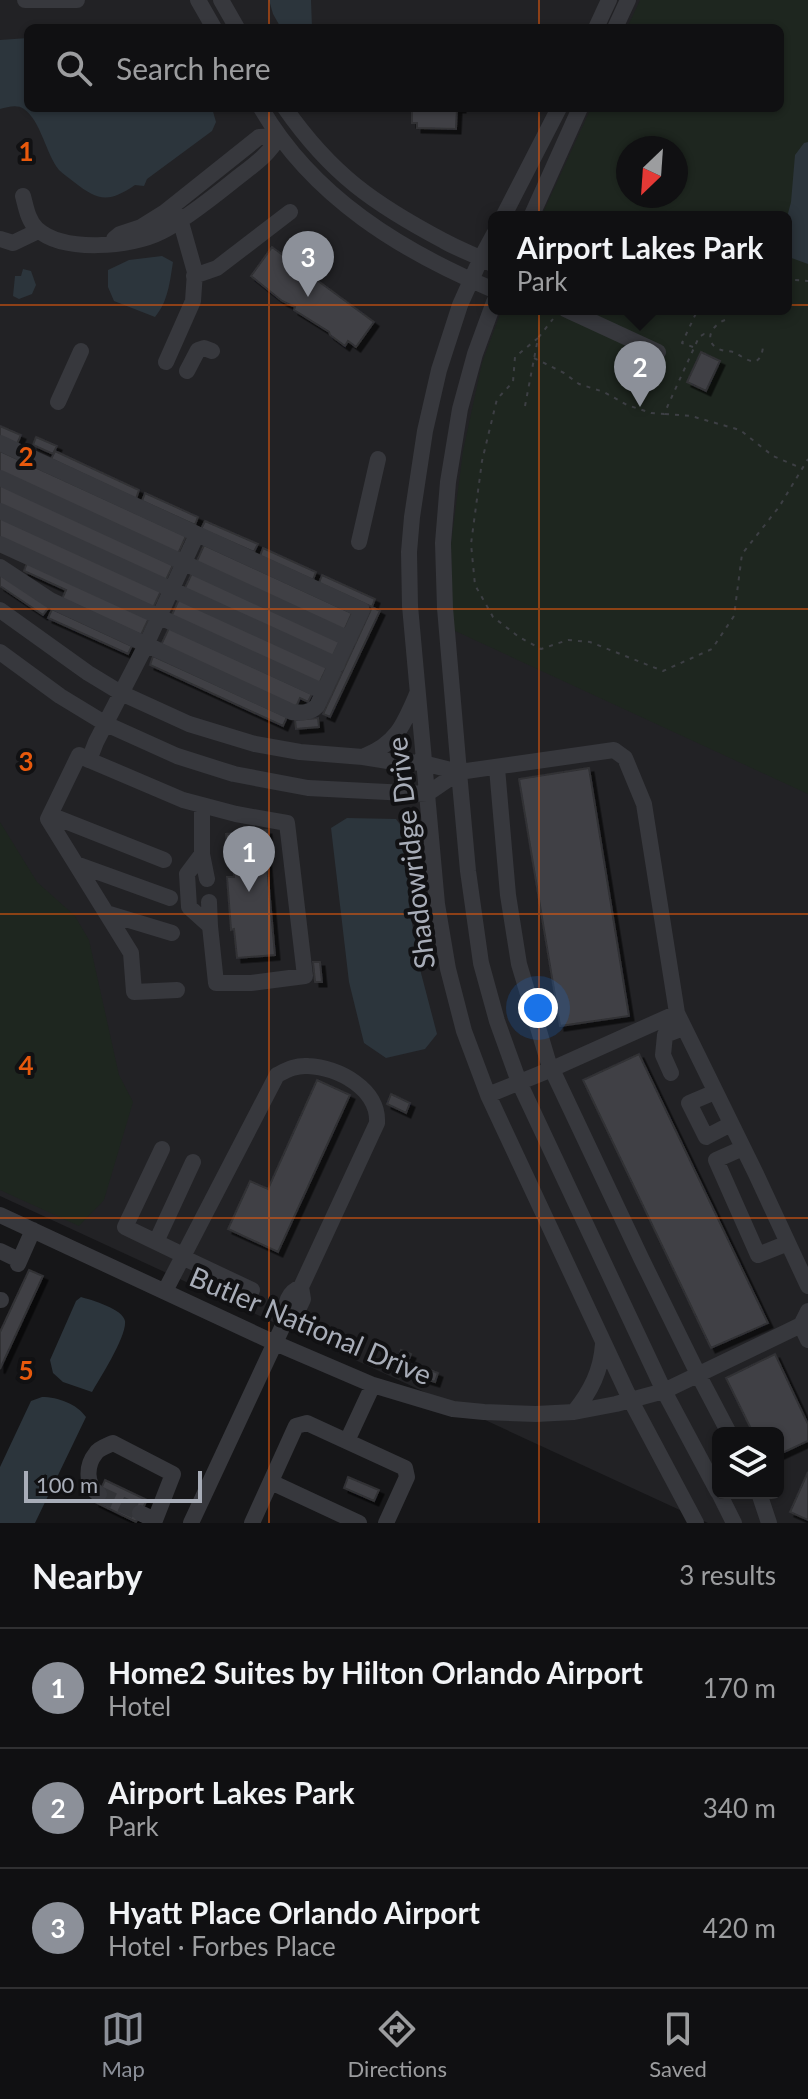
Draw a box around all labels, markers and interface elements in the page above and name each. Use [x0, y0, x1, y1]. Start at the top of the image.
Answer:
search box [24, 24, 784, 112]
icon: search [52, 46, 96, 90]
text: Search here [116, 50, 271, 86]
text: 1 [18, 135, 34, 167]
north arrow [616, 136, 688, 208]
popup [488, 211, 792, 315]
text: Airport Lakes Park [517, 229, 763, 265]
pin: 3 [282, 231, 334, 297]
text: Park [517, 265, 567, 297]
pin: 2 [614, 341, 666, 407]
text: 2 [18, 440, 34, 472]
street label: Shadowridge Drive [379, 735, 441, 971]
text: 3 [18, 745, 34, 777]
pin: 1 [223, 826, 275, 892]
your location [518, 988, 558, 1028]
text: 4 [18, 1049, 34, 1081]
street label: Butler National Drive [185, 1259, 437, 1391]
text: 5 [18, 1354, 34, 1386]
map controls [712, 1427, 784, 1499]
button: layers [712, 1427, 784, 1499]
scale bar [24, 1467, 202, 1503]
text: 100 m [36, 1471, 98, 1498]
text: Nearby [32, 1555, 143, 1596]
text: 3 results [679, 1559, 776, 1591]
text: Home2 Suites by Hilton Orlando Airport [108, 1654, 643, 1690]
text: 1 [50, 1672, 66, 1704]
text: 170 m [703, 1672, 776, 1704]
text: Hotel [108, 1690, 171, 1722]
text: Airport Lakes Park [108, 1774, 355, 1810]
text: 2 [50, 1792, 66, 1824]
text: 340 m [703, 1792, 776, 1824]
text: Park [108, 1810, 159, 1842]
text: Hyatt Place Orlando Airport [108, 1894, 480, 1930]
text: 3 [50, 1912, 66, 1944]
text: 420 m [703, 1912, 776, 1944]
text: Hotel · Forbes Place [108, 1930, 336, 1962]
tab: Map [101, 2007, 145, 2082]
tab: Directions [348, 2007, 447, 2082]
tab: Saved [649, 2007, 707, 2082]

